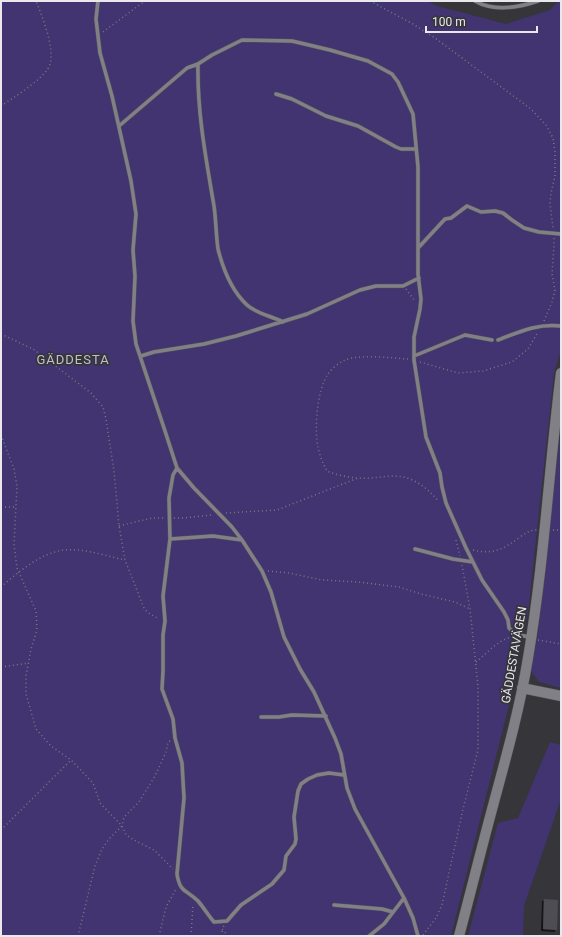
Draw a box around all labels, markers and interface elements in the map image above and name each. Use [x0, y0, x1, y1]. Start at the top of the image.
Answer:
scale bar [426, 8, 537, 34]
text: 100 m [432, 15, 466, 29]
district label: GÄDDESTA [36, 352, 110, 367]
street label: GÄDDESTAVÄGEN [498, 605, 529, 705]

